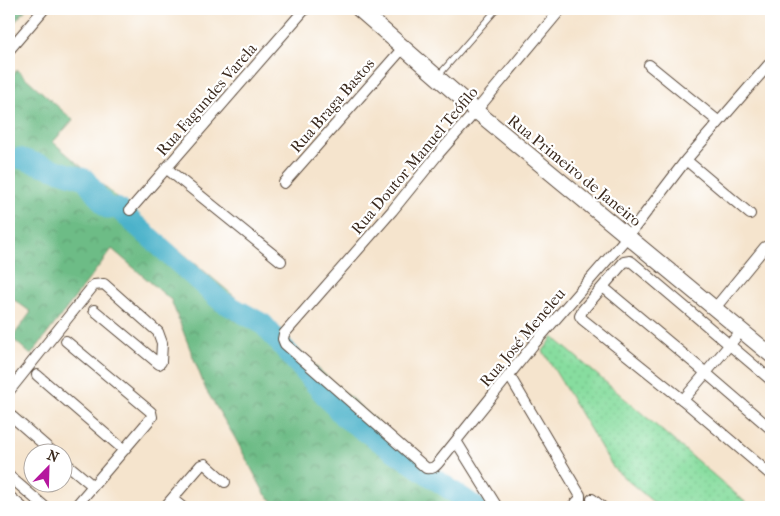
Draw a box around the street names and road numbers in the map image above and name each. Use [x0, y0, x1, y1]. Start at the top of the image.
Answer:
street label: Rua Fagundes Varela [152, 39, 261, 160]
street label: Rua Braga Bastos [286, 54, 379, 156]
street label: Rua Doutor Manuel Teófilo [347, 83, 482, 238]
street label: Rua Primeiro de Janeiro [504, 111, 645, 230]
street label: Rua José Meneleu [476, 284, 569, 391]

